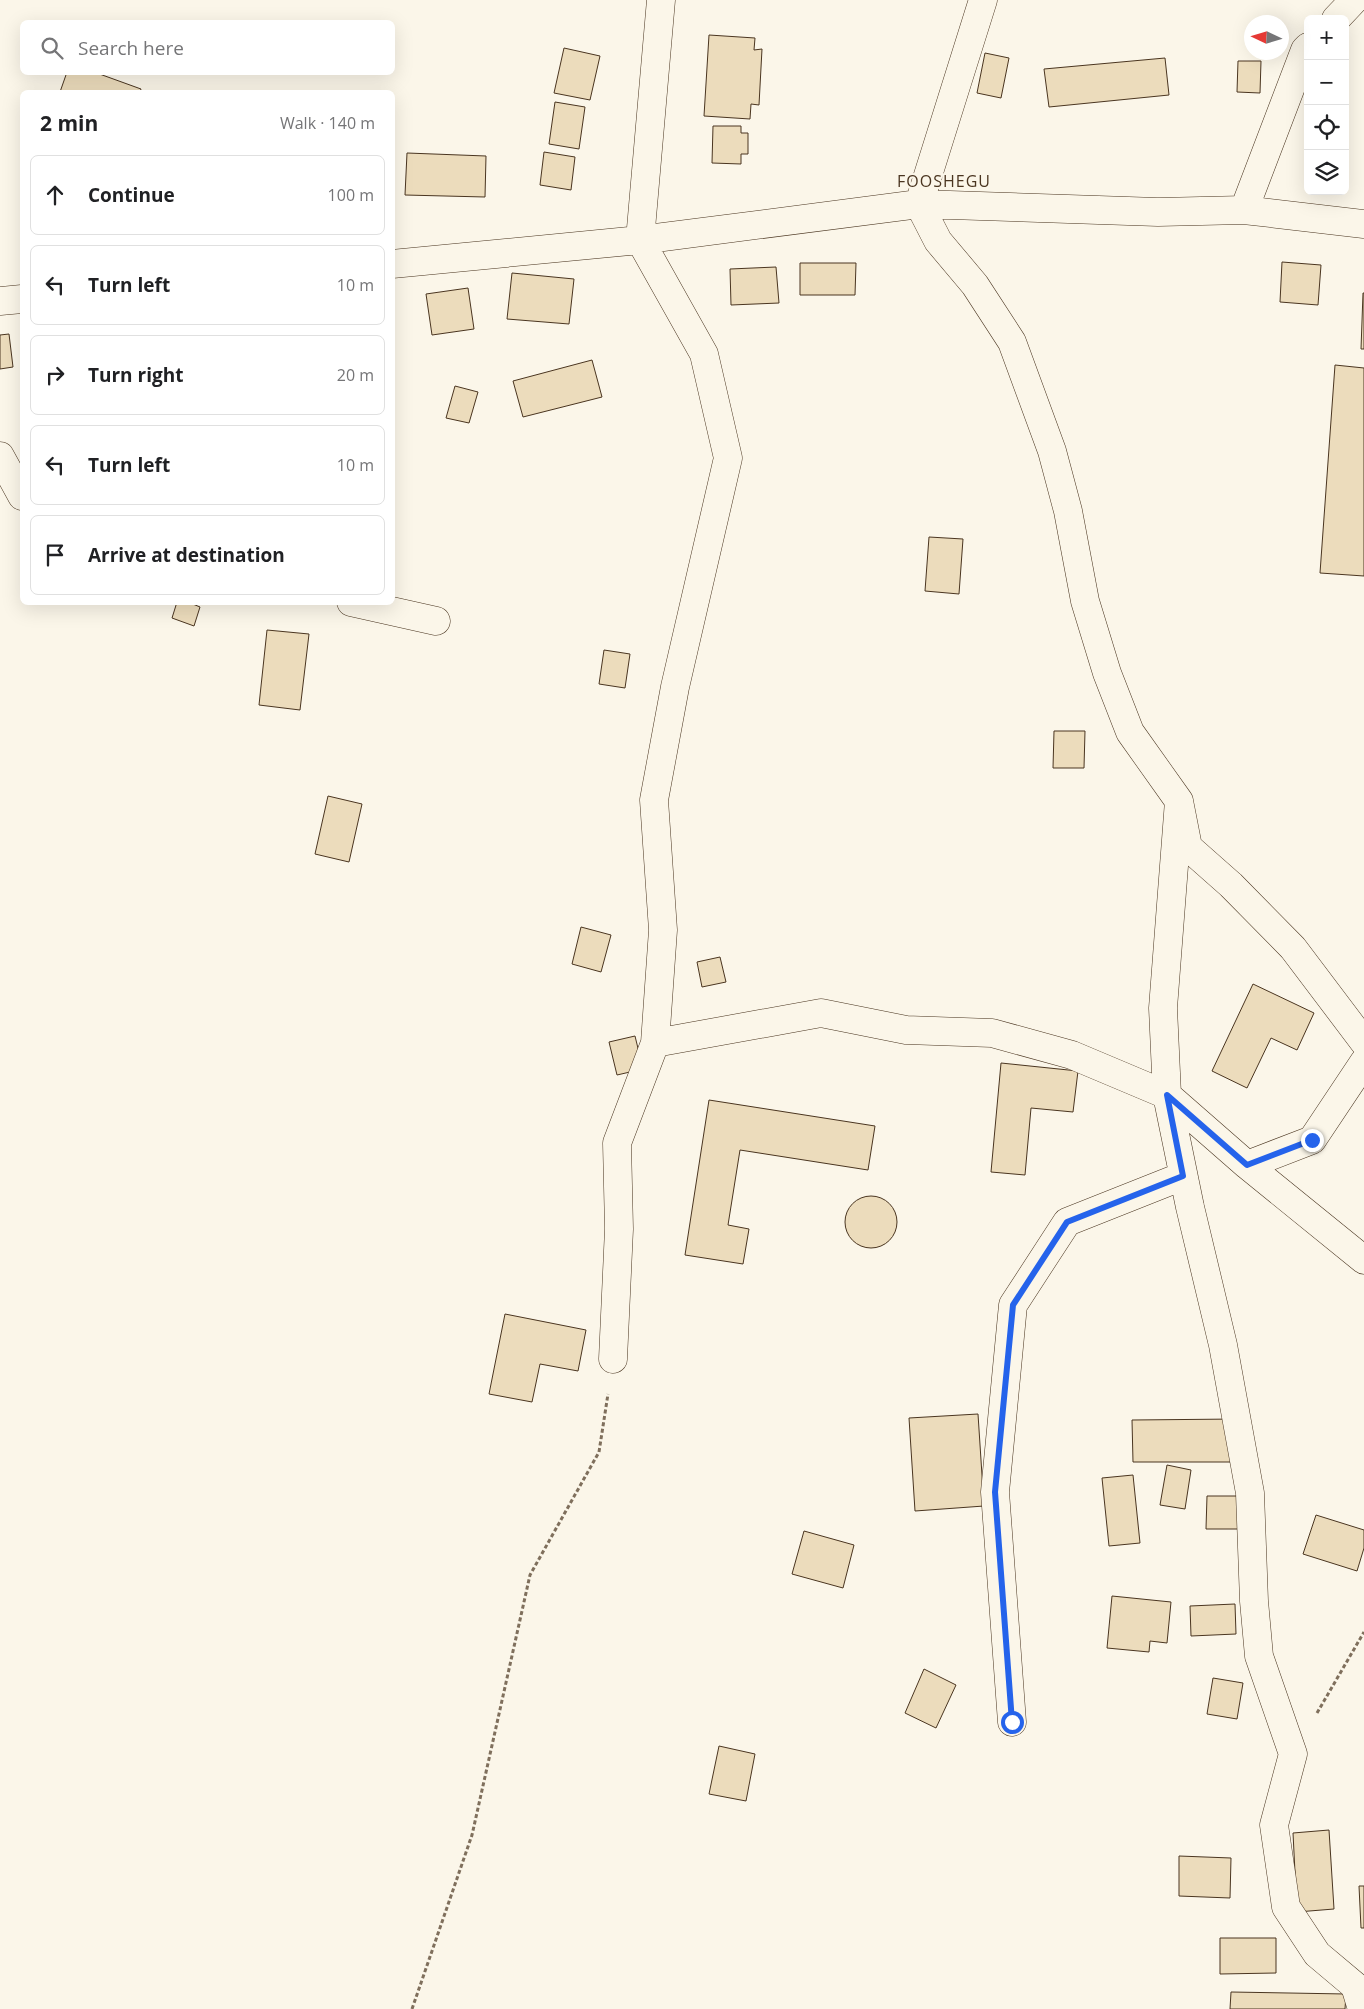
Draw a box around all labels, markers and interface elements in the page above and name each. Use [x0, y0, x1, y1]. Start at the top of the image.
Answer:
north arrow [1244, 15, 1289, 60]
map controls [1304, 15, 1349, 195]
button: + [1304, 15, 1349, 60]
search box [20, 20, 395, 75]
icon: search [38, 34, 66, 62]
text: Search here [78, 35, 184, 61]
button: − [1304, 60, 1349, 105]
button: locate [1304, 105, 1349, 150]
text: 2 min [40, 109, 98, 137]
text: Walk · 140 m [280, 112, 375, 134]
button: layers [1304, 150, 1349, 195]
district label: FOOSHEGU [897, 170, 991, 192]
icon: ahead [41, 181, 69, 209]
text: Continue [88, 182, 175, 208]
text: 100 m [328, 184, 374, 206]
icon: left [41, 271, 69, 299]
text: Turn left [88, 272, 170, 298]
text: 10 m [337, 274, 374, 296]
icon: right [41, 361, 69, 389]
text: Turn right [88, 362, 183, 388]
text: 20 m [337, 364, 374, 386]
icon: left [41, 451, 69, 479]
text: Turn left [88, 452, 170, 478]
text: 10 m [337, 454, 374, 476]
icon: arrive [41, 541, 69, 569]
text: Arrive at destination [88, 542, 285, 568]
route end [1301, 1129, 1324, 1152]
route start [1001, 1711, 1024, 1734]

